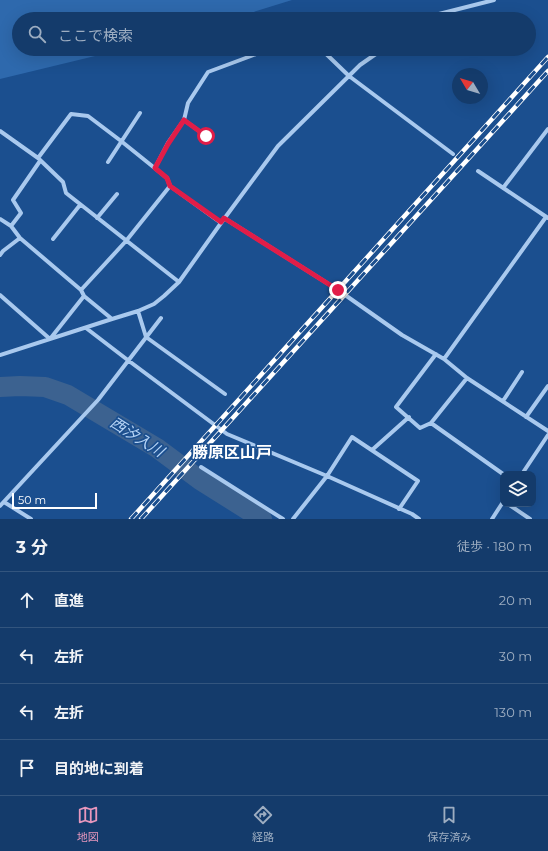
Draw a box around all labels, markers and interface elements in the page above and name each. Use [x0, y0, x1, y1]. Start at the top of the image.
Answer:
search box [12, 12, 536, 56]
icon: search [26, 23, 48, 45]
text: ここで検索 [58, 26, 133, 45]
north arrow [452, 68, 488, 104]
route start [197, 127, 215, 145]
route end [329, 281, 347, 299]
water label: 西汐入川 [107, 413, 169, 462]
district label: 勝原区山戸 [192, 443, 272, 462]
map controls [500, 471, 536, 507]
button: layers [500, 471, 536, 507]
scale bar [12, 491, 97, 510]
text: 50 m [18, 493, 46, 507]
text: 3 分 [16, 537, 48, 557]
text: 徒歩 · 180 m [457, 538, 532, 554]
icon: ahead [16, 589, 38, 611]
text: 直進 [54, 591, 84, 610]
text: 20 m [499, 592, 532, 608]
icon: left [16, 645, 38, 667]
text: 左折 [54, 647, 84, 666]
text: 30 m [499, 648, 532, 664]
icon: left [16, 701, 38, 723]
text: 左折 [54, 703, 84, 722]
text: 130 m [494, 704, 532, 720]
icon: arrive [16, 757, 38, 779]
text: 目的地に到着 [54, 759, 144, 778]
tab: 地図 [77, 804, 99, 844]
tab: 経路 [252, 804, 274, 844]
tab: 保存済み [427, 804, 471, 844]

